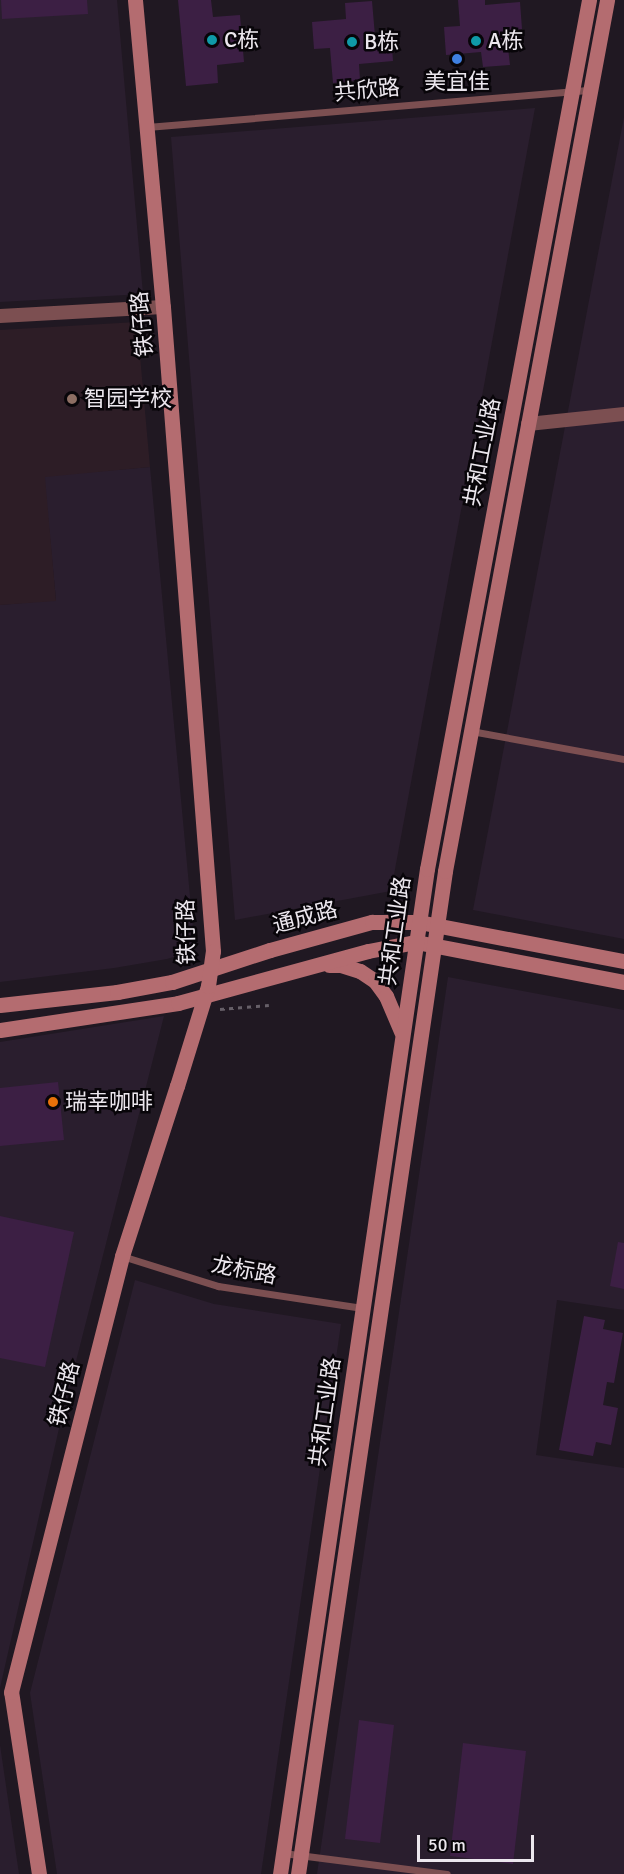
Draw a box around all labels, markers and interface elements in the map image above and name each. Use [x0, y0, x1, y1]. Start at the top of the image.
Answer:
place label: C栋 [224, 27, 259, 53]
place label: A栋 [488, 28, 523, 54]
place label: B栋 [364, 29, 399, 55]
marker: C栋 [205, 33, 219, 47]
marker: A栋 [469, 34, 483, 48]
marker: B栋 [345, 35, 359, 49]
marker: 美宜佳 [450, 52, 464, 66]
place label: 美宜佳 [424, 69, 490, 95]
street label: 共欣路 [333, 74, 401, 106]
street label: 铁仔路 [126, 290, 158, 358]
place label: 智园学校 [84, 386, 172, 412]
marker: 智园学校 [65, 392, 79, 406]
street label: 共和工业路 [459, 395, 505, 509]
street label: 共和工业路 [374, 875, 416, 987]
street label: 通成路 [270, 896, 340, 938]
street label: 铁仔路 [172, 899, 200, 965]
place label: 瑞幸咖啡 [65, 1089, 153, 1115]
marker: 瑞幸咖啡 [46, 1095, 60, 1109]
street label: 龙标路 [209, 1251, 279, 1289]
street label: 共和工业路 [304, 1356, 346, 1468]
street label: 铁仔路 [43, 1359, 85, 1429]
scale bar [420, 1823, 537, 1861]
text: 50 m [428, 1834, 466, 1856]

